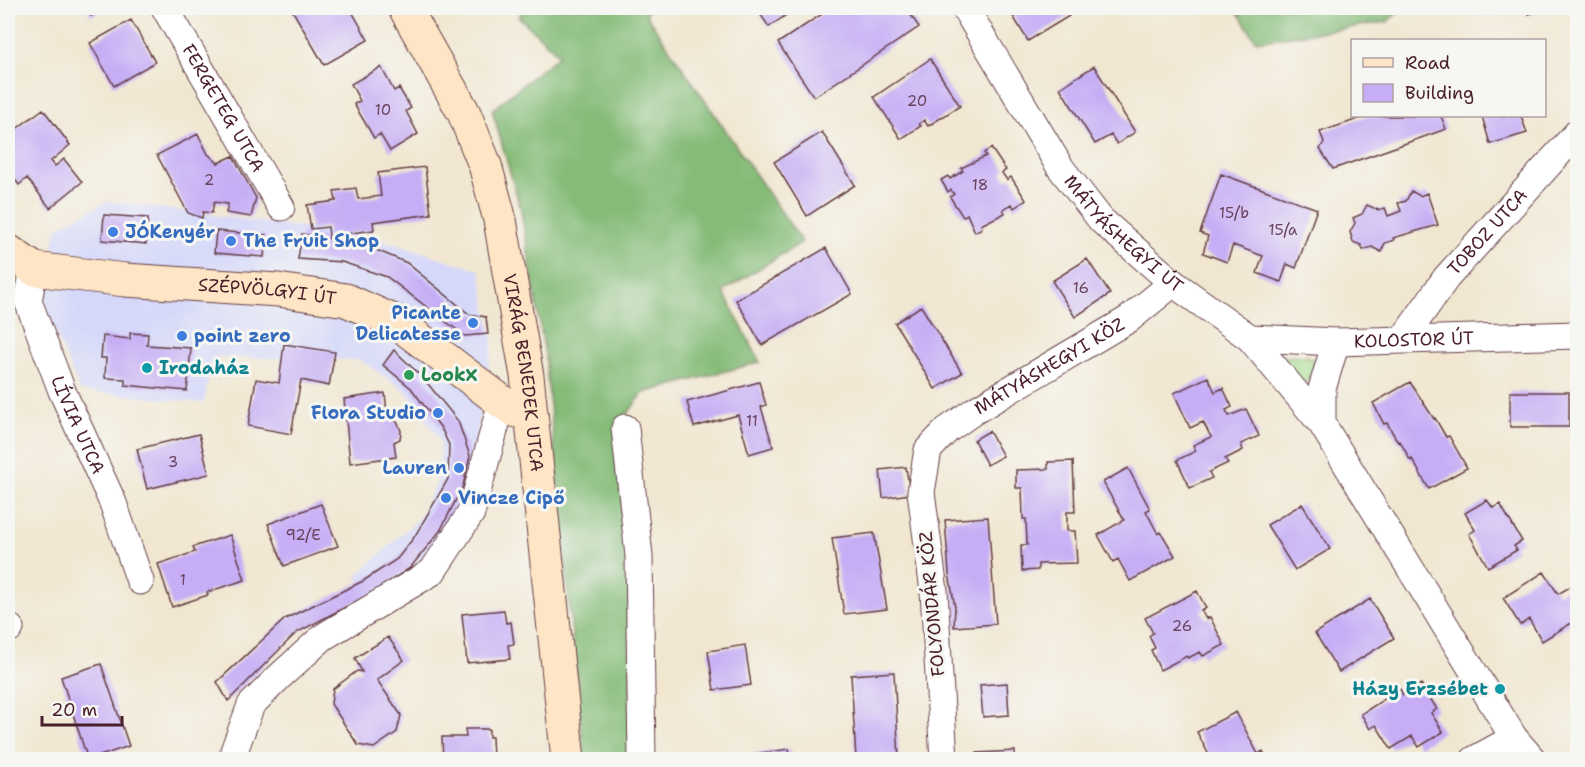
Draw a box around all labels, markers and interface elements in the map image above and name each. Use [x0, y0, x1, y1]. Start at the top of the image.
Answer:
legend [1351, 39, 1546, 117]
street label: FERGETEG UTCA [177, 40, 270, 177]
text: Road [1405, 51, 1450, 75]
text: Building [1405, 81, 1474, 105]
house number: 20 [907, 91, 927, 111]
house number: 10 [375, 100, 391, 120]
house number: 2 [204, 170, 214, 190]
street label: MÁTYÁSHEGYI ÚT [1059, 170, 1188, 298]
house number: 18 [972, 175, 988, 195]
street label: TOBOZ UTCA [1442, 184, 1533, 281]
house number: 15/b [1219, 203, 1249, 223]
place label: JÓKenyér [125, 220, 216, 244]
house number: 15/a [1269, 220, 1298, 240]
marker: JÓKenyér [106, 225, 120, 239]
place label: The Fruit Shop [243, 229, 379, 253]
marker: The Fruit Shop [224, 234, 238, 248]
street label: VIRÁG BENEDEK UTCA [497, 272, 549, 473]
street label: SZÉPVÖLGYI ÚT [197, 273, 338, 310]
house number: 16 [1073, 278, 1089, 298]
place label: Picante Delicatesse [355, 301, 461, 346]
street label: MÁTYÁSHEGYI KÖZ [970, 312, 1129, 420]
marker: Picante Delicatesse [466, 316, 480, 330]
place label: point zero [194, 324, 291, 348]
street label: KOLOSTOR ÚT [1353, 326, 1474, 353]
marker: point zero [175, 329, 189, 343]
place label: Irodaház [159, 356, 250, 380]
marker: Irodaház [140, 361, 154, 375]
place label: LookX [421, 363, 477, 387]
marker: LookX [402, 368, 416, 382]
street label: LÍVIA UTCA [45, 372, 110, 478]
place label: Flora Studio [311, 401, 426, 425]
marker: Flora Studio [431, 406, 445, 420]
house number: 11 [746, 411, 758, 431]
house number: 3 [168, 452, 178, 472]
place label: Lauren [382, 456, 447, 480]
marker: Lauren [452, 461, 466, 475]
place label: Vincze Cipő [458, 486, 565, 510]
marker: Vincze Cipő [439, 491, 453, 505]
house number: 92/E [285, 525, 321, 545]
street label: FOLYONDÁR KÖZ [914, 530, 950, 678]
house number: 1 [180, 570, 186, 590]
house number: 26 [1172, 616, 1192, 636]
place label: Házy Erzsébet [1352, 677, 1488, 701]
marker: Házy Erzsébet [1493, 682, 1507, 696]
scale bar [42, 689, 122, 727]
text: 20 m [51, 698, 97, 722]

